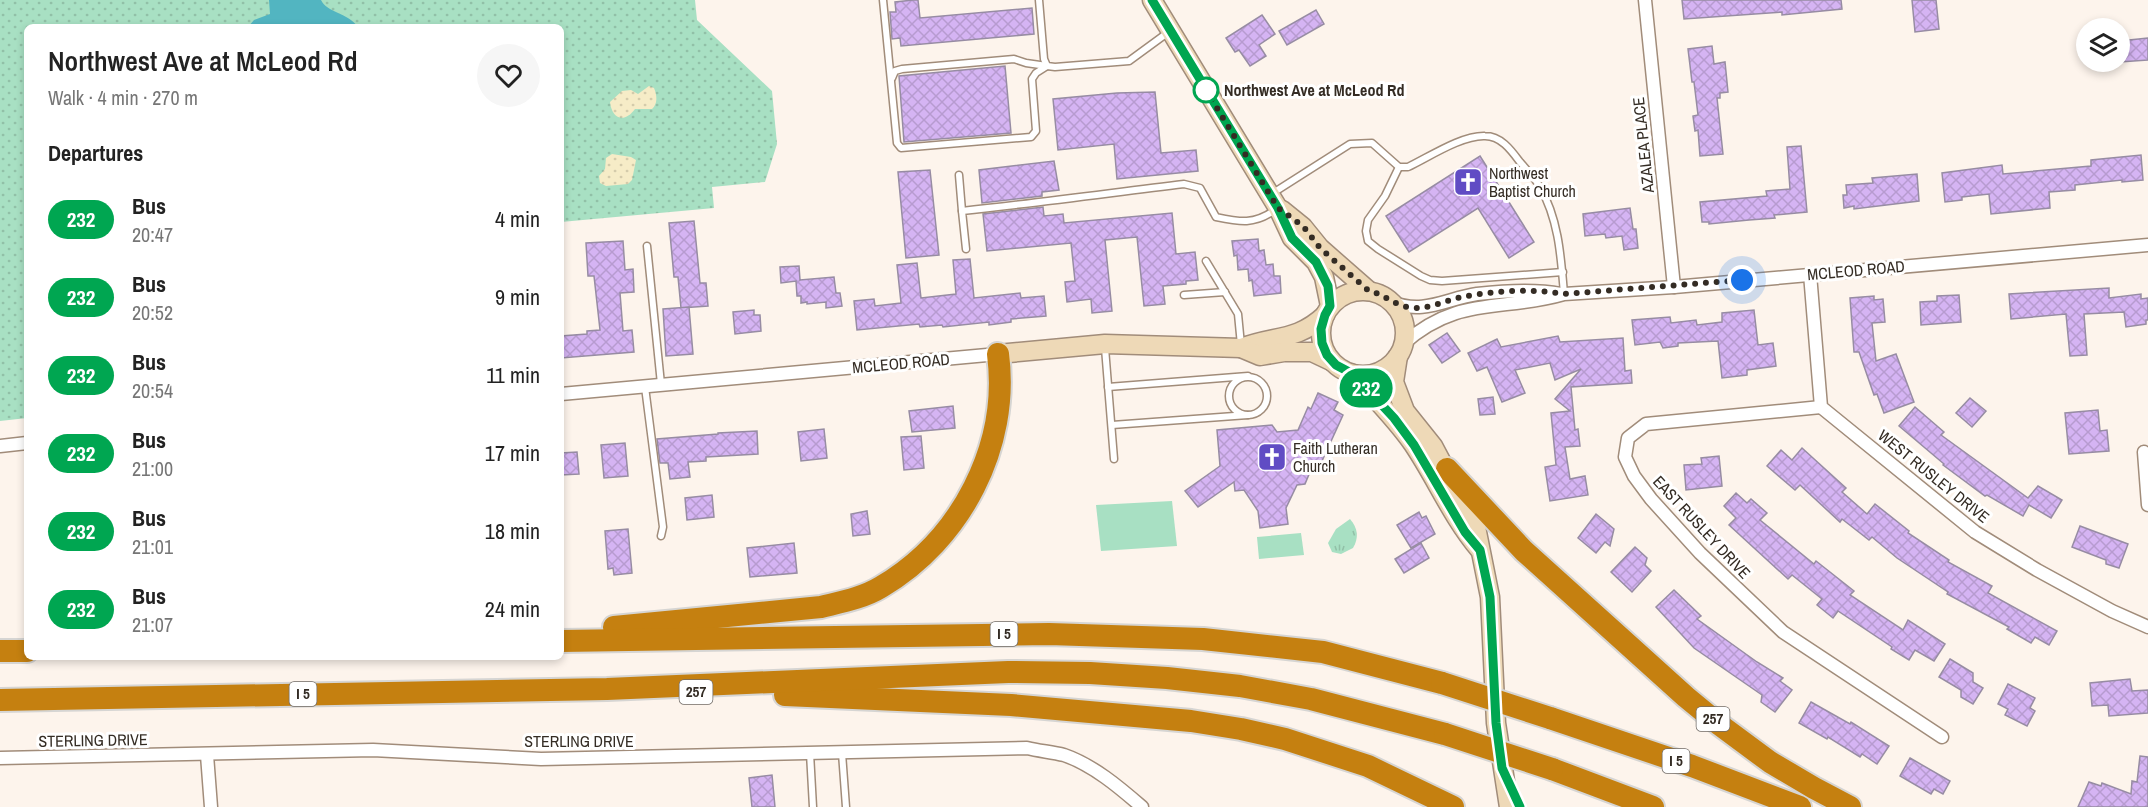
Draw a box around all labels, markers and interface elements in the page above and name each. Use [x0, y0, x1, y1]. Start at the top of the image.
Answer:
map controls [2076, 18, 2130, 72]
button: layers [2076, 18, 2130, 72]
text: Northwest Ave at McLeod Rd [48, 42, 358, 80]
button: heart [477, 44, 540, 107]
marker: Northwest Ave at McLeod Rd [1193, 77, 1219, 103]
place label: Northwest Ave at McLeod Rd [1224, 79, 1405, 101]
text: Walk · 4 min · 270 m [48, 84, 198, 111]
street label: AZALEA PLACE [1627, 96, 1659, 195]
text: Departures [48, 138, 143, 168]
place label: Northwest Baptist Church [1489, 162, 1576, 202]
church icon: Northwest Baptist Church [1452, 166, 1484, 198]
text: Bus [132, 191, 166, 221]
text: 4 min [495, 204, 540, 234]
text: 232 [67, 205, 95, 234]
text: 20:47 [132, 221, 173, 248]
street label: MCLEOD ROAD [1806, 255, 1906, 285]
your location [1727, 265, 1757, 295]
text: Bus [132, 269, 166, 299]
text: 9 min [495, 282, 540, 312]
text: 232 [67, 283, 95, 312]
text: 20:52 [132, 299, 173, 326]
text: Bus [132, 347, 166, 377]
street label: MCLEOD ROAD [851, 348, 951, 378]
text: 11 min [486, 360, 540, 390]
text: 232 [67, 361, 95, 390]
line badge: 232 [1332, 368, 1400, 408]
text: 232 [1352, 374, 1380, 403]
text: 20:54 [132, 377, 173, 404]
street label: WEST RUSLEY DRIVE [1874, 424, 1994, 528]
text: Bus [132, 425, 166, 455]
place label: Faith Lutheran Church [1293, 437, 1378, 477]
text: 17 min [485, 438, 540, 468]
text: 232 [67, 439, 95, 468]
church icon: Faith Lutheran Church [1256, 441, 1288, 473]
text: 21:00 [132, 455, 173, 482]
street label: EAST RUSLEY DRIVE [1648, 471, 1756, 583]
text: Bus [132, 503, 166, 533]
text: 18 min [485, 516, 540, 546]
text: 232 [67, 517, 95, 546]
text: 21:01 [132, 533, 173, 560]
text: Bus [132, 581, 166, 611]
text: 24 min [485, 594, 540, 624]
text: 232 [67, 595, 95, 624]
text: 21:07 [132, 611, 173, 638]
road number: I 5 [990, 622, 1018, 646]
road number: 257 [680, 680, 712, 704]
road number: I 5 [290, 682, 316, 706]
road number: 257 [1696, 707, 1730, 731]
street label: STERLING DRIVE [38, 728, 148, 752]
street label: STERLING DRIVE [524, 730, 634, 752]
road number: I 5 [1662, 749, 1690, 773]

